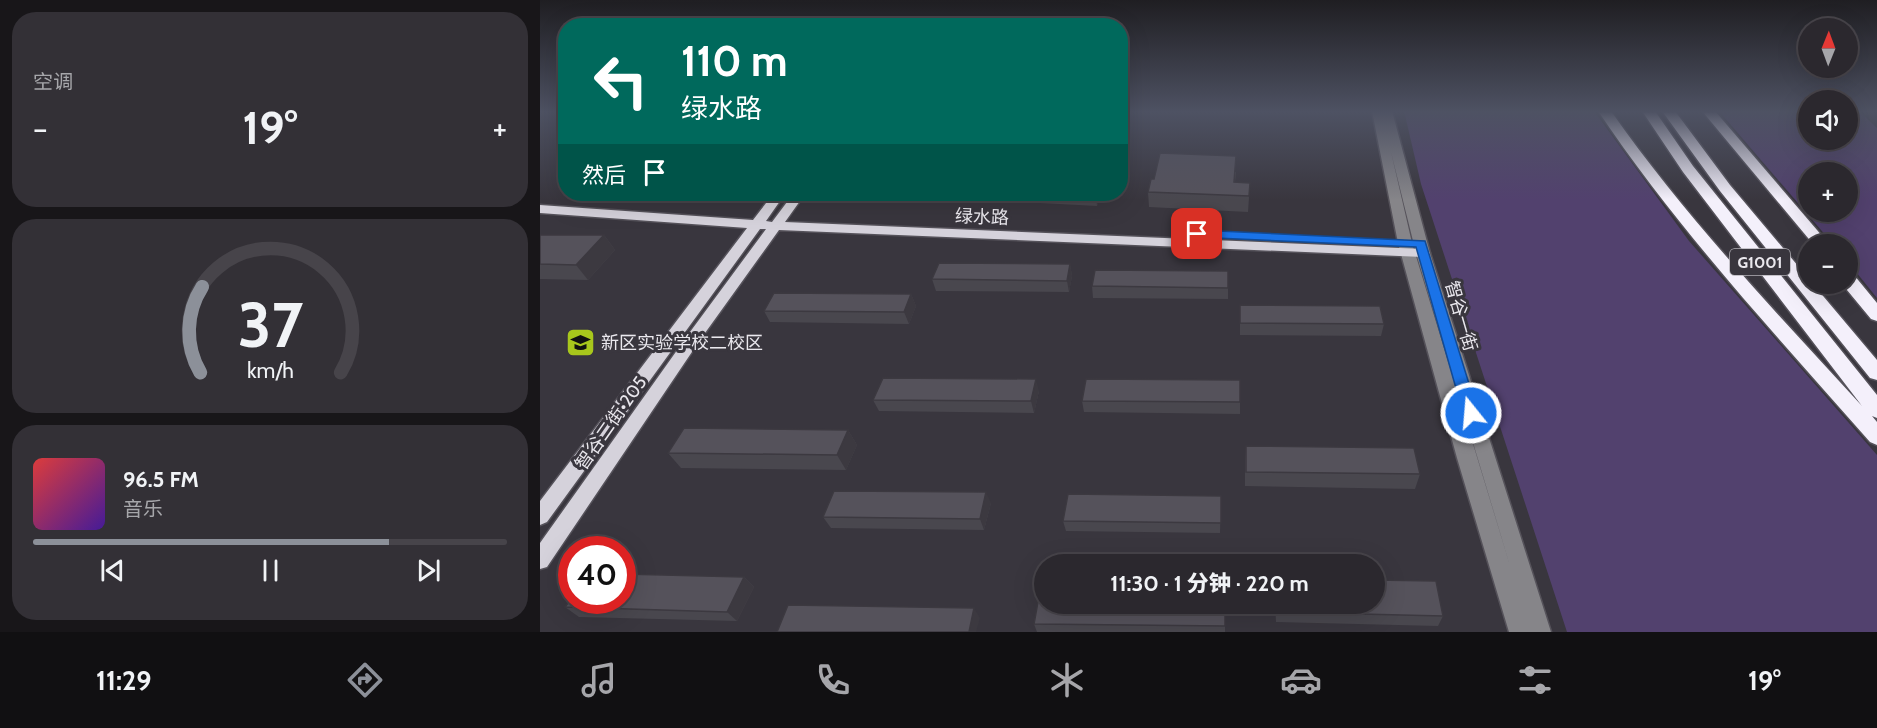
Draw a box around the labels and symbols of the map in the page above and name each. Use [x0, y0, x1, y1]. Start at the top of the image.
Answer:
north arrow [1798, 18, 1858, 78]
street label: 绿水路 [955, 205, 1009, 229]
pin [1171, 208, 1222, 259]
road number: G1001 [1730, 249, 1790, 275]
street label: 智谷一街 [1441, 278, 1481, 354]
school or university icon: 新区实验学校二校区 [564, 327, 596, 359]
place label: 新区实验学校二校区 [601, 332, 763, 354]
street label: 智谷二街•205 [571, 372, 651, 474]
position arrow [1439, 381, 1503, 445]
speed limit sign: 40 [558, 536, 636, 614]

